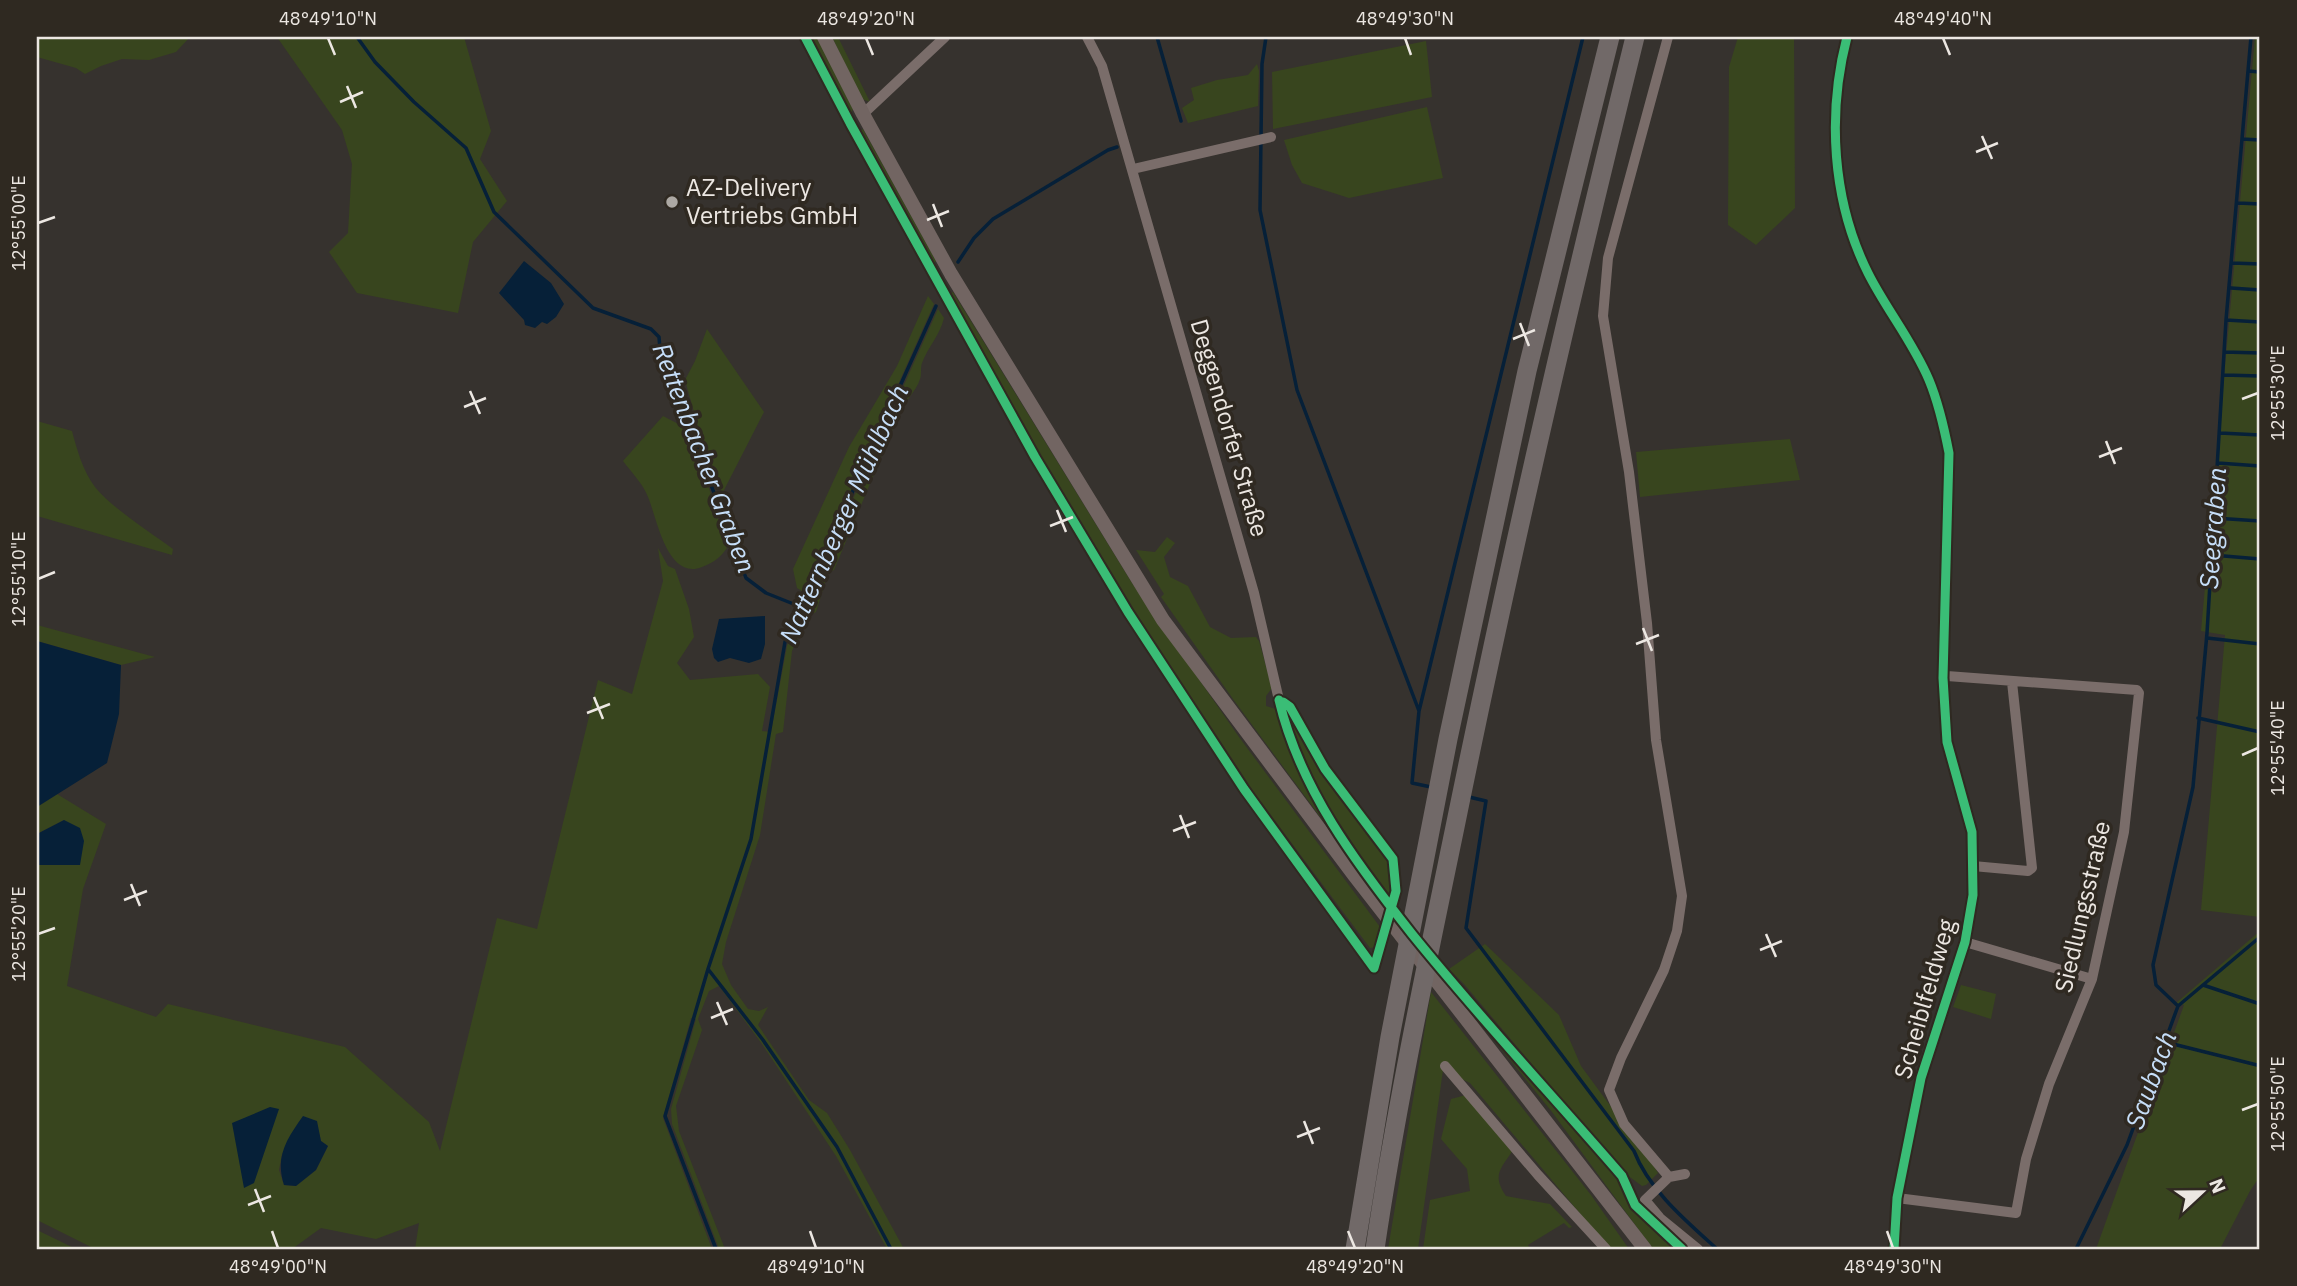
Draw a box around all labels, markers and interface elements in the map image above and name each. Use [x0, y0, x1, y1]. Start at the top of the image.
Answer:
text: 48°49'10"N [279, 7, 377, 30]
text: 48°49'20"N [817, 7, 915, 30]
text: 48°49'30"N [1356, 7, 1454, 30]
text: 48°49'40"N [1894, 7, 1992, 30]
place label: AZ-Delivery Vertriebs GmbH [686, 171, 858, 231]
text: 12°55'00"E [7, 175, 30, 271]
marker: AZ-Delivery Vertriebs GmbH [664, 194, 680, 210]
street label: Deggendorfer Straße [1184, 315, 1276, 540]
water label: Rettenbacher Graben [645, 338, 764, 578]
text: 12°55'30"E [2266, 345, 2289, 441]
water label: Natternberger Mühlbach [771, 379, 916, 648]
water label: Seegraben [2191, 466, 2233, 590]
text: 12°55'10"E [7, 531, 30, 627]
text: 12°55'40"E [2266, 700, 2289, 796]
street label: Siedlungsstraße [2047, 818, 2117, 996]
text: 12°55'20"E [7, 886, 30, 982]
street label: Scheiblfeldweg [1886, 915, 1962, 1082]
water label: Saubach [2117, 1026, 2184, 1133]
text: 12°55'50"E [2266, 1056, 2289, 1152]
north arrow [2168, 1156, 2238, 1226]
text: N [2204, 1175, 2231, 1197]
text: 48°49'00"N [229, 1255, 327, 1278]
text: 48°49'10"N [767, 1255, 865, 1278]
text: 48°49'20"N [1306, 1255, 1404, 1278]
text: 48°49'30"N [1844, 1255, 1942, 1278]

